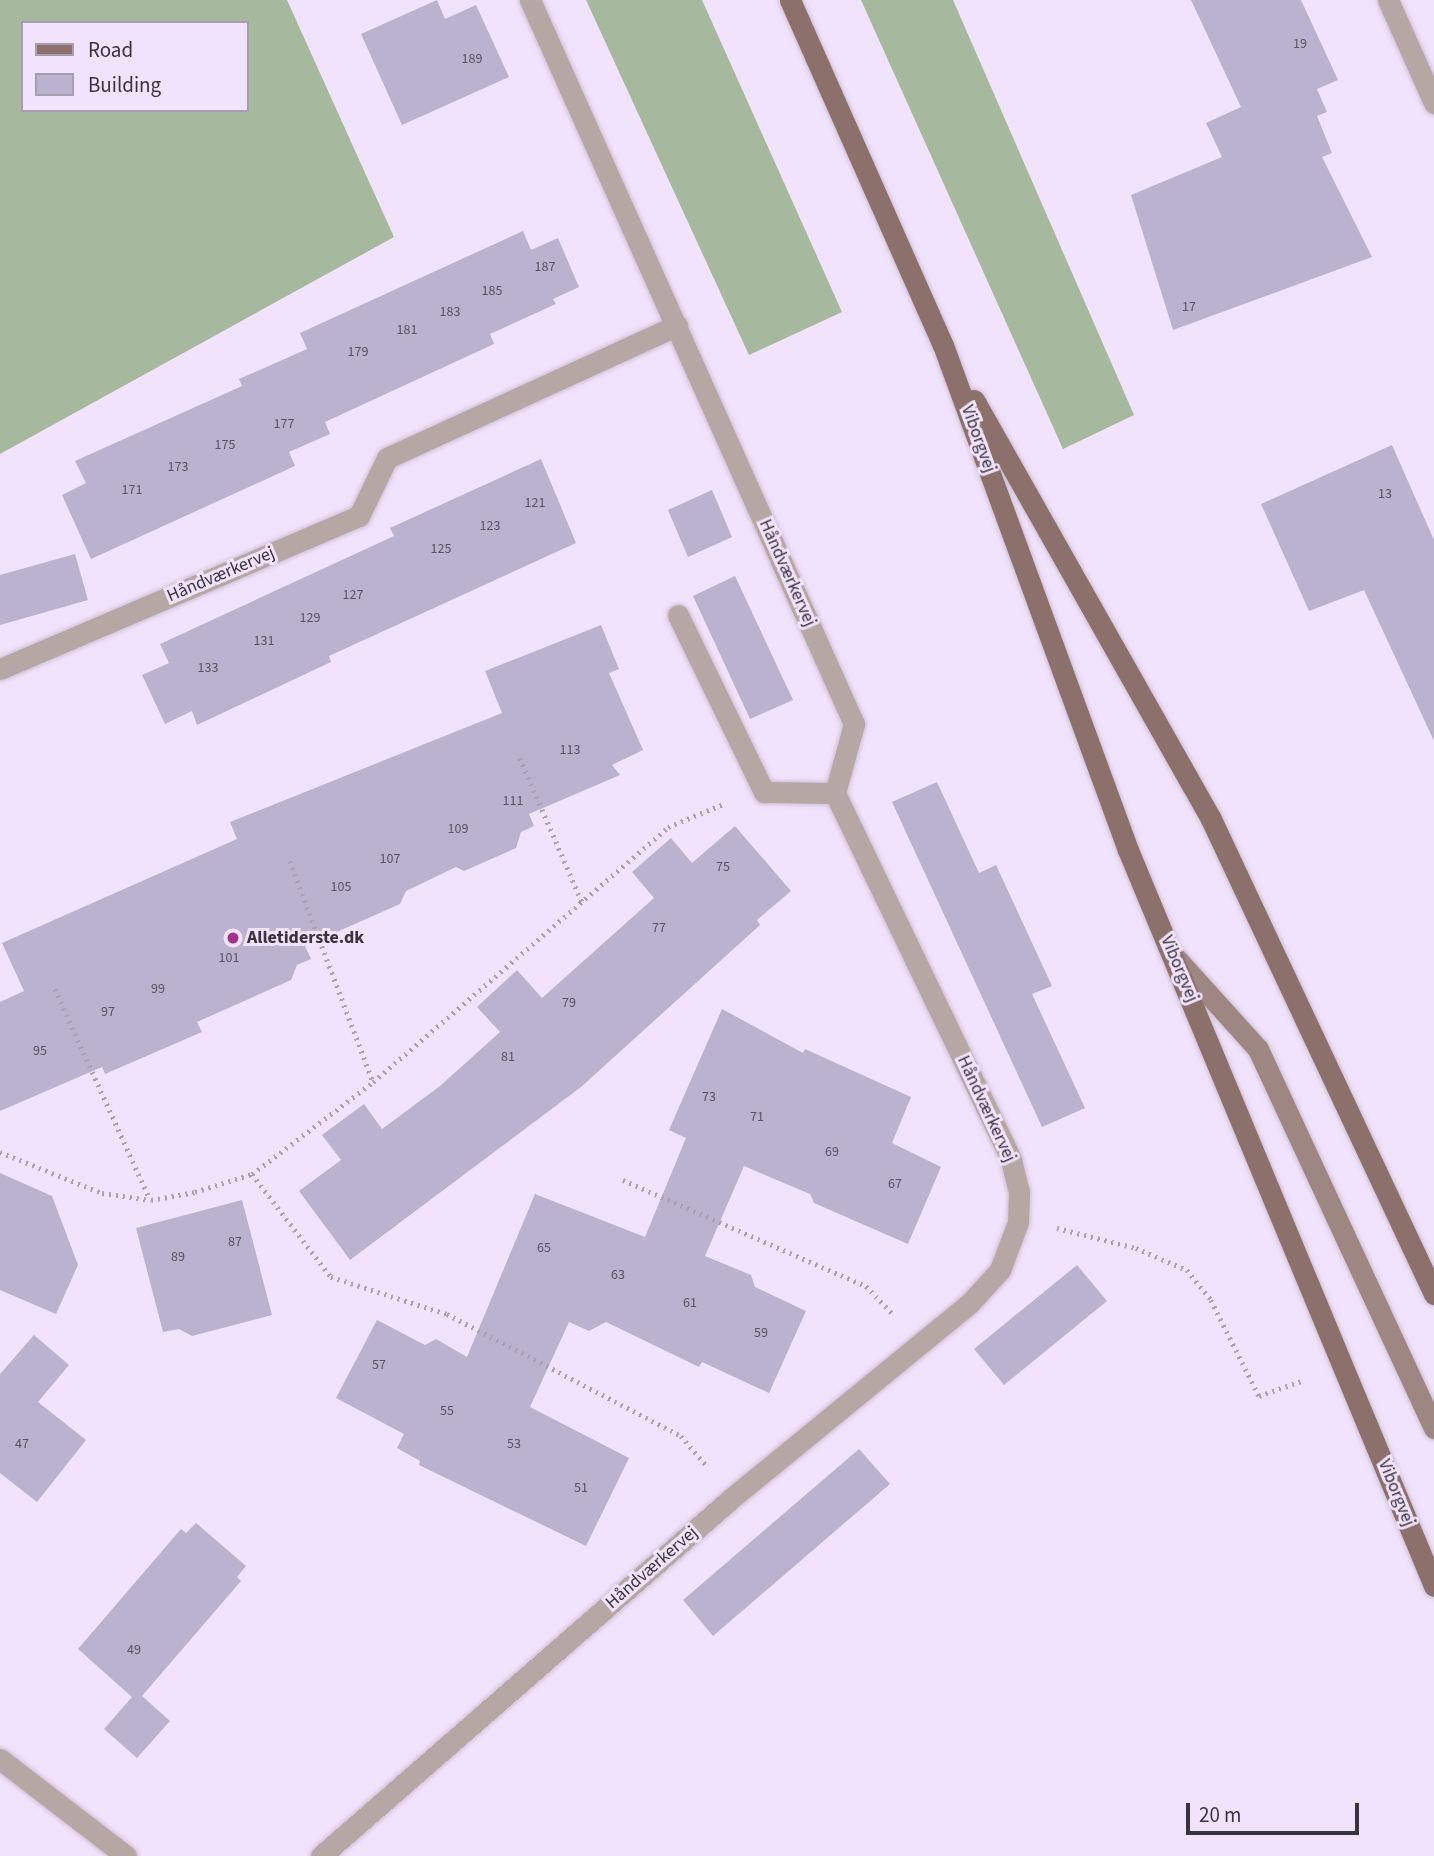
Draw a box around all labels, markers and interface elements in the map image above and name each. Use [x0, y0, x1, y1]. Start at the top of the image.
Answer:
legend [21, 21, 248, 112]
text: Road [88, 35, 133, 65]
house number: 19 [1293, 36, 1307, 52]
house number: 189 [462, 51, 482, 67]
text: Building [88, 70, 161, 100]
house number: 187 [535, 259, 555, 275]
house number: 185 [482, 283, 502, 299]
house number: 17 [1182, 299, 1196, 315]
house number: 183 [440, 304, 460, 320]
house number: 181 [397, 322, 417, 338]
house number: 179 [348, 344, 368, 360]
street label: Viborgvej [956, 402, 1000, 476]
house number: 177 [274, 416, 294, 432]
house number: 175 [215, 437, 235, 453]
house number: 173 [168, 459, 188, 475]
house number: 171 [122, 482, 142, 498]
house number: 13 [1378, 486, 1392, 502]
house number: 121 [525, 495, 545, 511]
street label: Håndværkervej [754, 516, 820, 630]
house number: 123 [480, 518, 500, 534]
house number: 125 [431, 541, 451, 557]
street label: Håndværkervej [164, 543, 278, 607]
house number: 127 [343, 587, 363, 603]
house number: 129 [300, 610, 320, 626]
house number: 131 [254, 633, 274, 649]
house number: 133 [198, 660, 218, 676]
house number: 113 [560, 742, 580, 758]
house number: 111 [503, 793, 523, 809]
house number: 109 [448, 821, 468, 837]
house number: 107 [380, 851, 400, 867]
house number: 75 [716, 859, 730, 875]
house number: 105 [331, 879, 351, 895]
house number: 77 [652, 920, 666, 936]
place label: Alletiderste.dk [247, 927, 364, 949]
marker: Alletiderste.dk [225, 930, 241, 946]
street label: Viborgvej [1155, 932, 1203, 1006]
house number: 101 [219, 950, 239, 966]
house number: 99 [151, 981, 165, 997]
house number: 79 [562, 995, 576, 1011]
house number: 97 [101, 1004, 115, 1020]
house number: 95 [33, 1043, 47, 1059]
house number: 81 [501, 1049, 515, 1065]
street label: Håndværkervej [952, 1052, 1020, 1166]
house number: 73 [702, 1089, 716, 1105]
house number: 71 [750, 1109, 764, 1125]
house number: 69 [825, 1144, 839, 1160]
house number: 67 [888, 1176, 902, 1192]
house number: 87 [228, 1234, 242, 1250]
house number: 65 [537, 1240, 551, 1256]
house number: 89 [171, 1249, 185, 1265]
house number: 63 [611, 1267, 625, 1283]
house number: 61 [683, 1295, 697, 1311]
house number: 59 [754, 1325, 768, 1341]
house number: 57 [372, 1357, 386, 1373]
house number: 55 [440, 1403, 454, 1419]
house number: 47 [15, 1436, 29, 1452]
house number: 53 [507, 1436, 521, 1452]
street label: Viborgvej [1373, 1456, 1419, 1530]
house number: 51 [574, 1480, 588, 1496]
street label: Håndværkervej [602, 1522, 702, 1614]
house number: 49 [127, 1642, 141, 1658]
scale bar [1189, 1790, 1362, 1834]
text: 20 m [1199, 1800, 1241, 1830]

